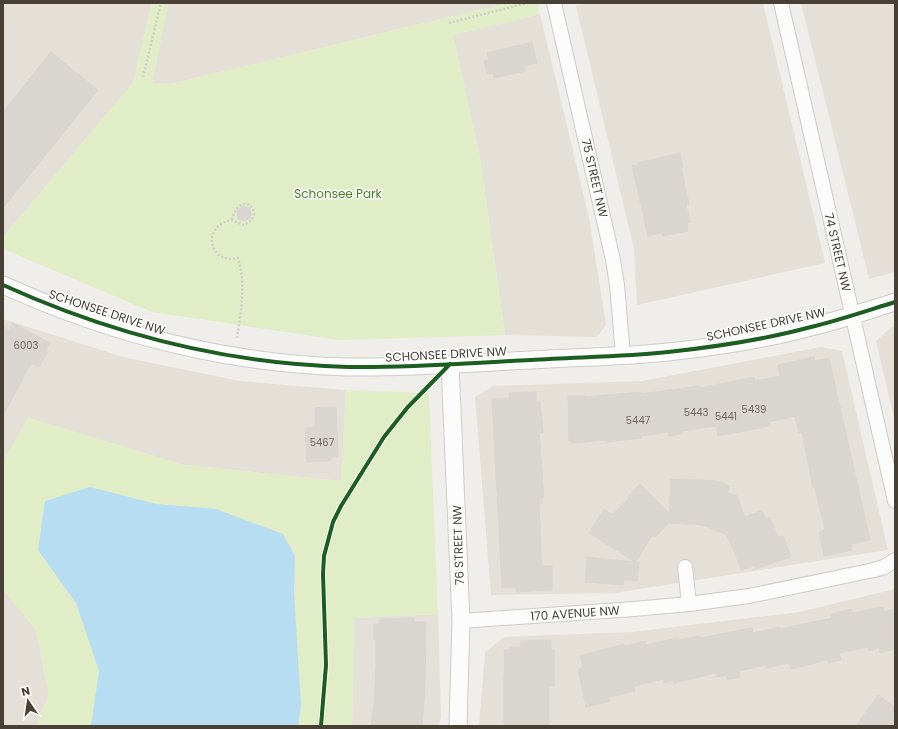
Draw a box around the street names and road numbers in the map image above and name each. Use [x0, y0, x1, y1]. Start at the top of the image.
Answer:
street label: 75 STREET NW [578, 137, 612, 219]
street label: 74 STREET NW [821, 211, 855, 293]
street label: SCHONSEE DRIVE NW [47, 285, 168, 339]
street label: SCHONSEE DRIVE NW [705, 303, 827, 345]
street label: SCHONSEE DRIVE NW [385, 342, 507, 366]
street label: 76 STREET NW [448, 504, 468, 585]
street label: 170 AVENUE NW [530, 601, 621, 625]

